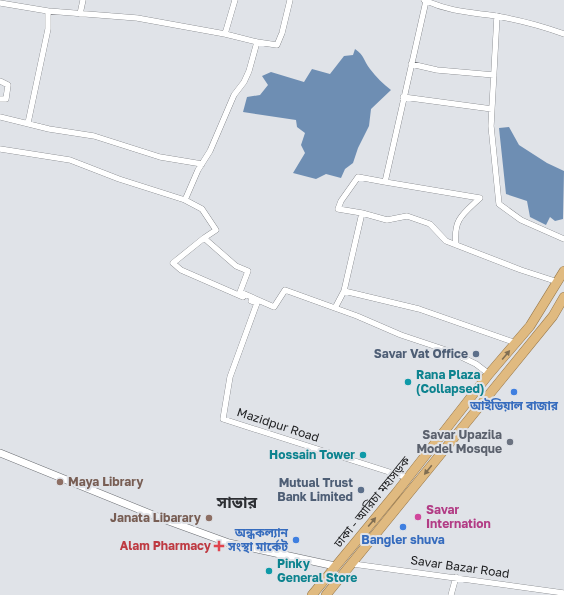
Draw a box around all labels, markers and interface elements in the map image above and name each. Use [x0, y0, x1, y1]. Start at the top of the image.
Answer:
place label: Savar Vat Office [374, 346, 468, 361]
marker: Savar Vat Office [471, 349, 481, 359]
one-way arrow [502, 350, 511, 360]
place label: Rana Plaza (Collapsed) [416, 367, 484, 396]
marker: Rana Plaza (Collapsed) [403, 377, 413, 387]
marker: আইডিয়াল বাজার [509, 387, 519, 397]
place label: আইডিয়াল বাজার [469, 398, 559, 413]
street label: Mazidpur Road [235, 404, 321, 445]
place label: Savar Upazila Model Mosque [416, 427, 502, 456]
marker: Savar Upazila Model Mosque [505, 437, 515, 447]
place label: Hossain Tower [269, 447, 355, 462]
marker: Hossain Tower [358, 450, 368, 460]
street label: ঢাকা - আরিচা মহাসড়ক [330, 453, 413, 551]
one-way arrow [424, 465, 432, 476]
place label: Maya Library [68, 474, 144, 489]
place label: Mutual Trust Bank Limited [277, 475, 353, 504]
marker: Maya Library [55, 477, 65, 487]
marker: Mutual Trust Bank Limited [356, 485, 366, 495]
district label: সাভার [216, 492, 258, 512]
place label: Savar Internation [426, 502, 491, 531]
place label: Janata Libarary [110, 510, 202, 525]
marker: Savar Internation [413, 512, 423, 522]
marker: Janata Libarary [204, 513, 214, 523]
one-way arrow [368, 516, 377, 527]
marker: Bangler shuva [398, 522, 408, 532]
place label: অন্ধকল্যান সংস্থা মার্কেট [227, 525, 289, 554]
place label: Bangler shuva [361, 532, 445, 547]
marker: অন্ধকল্যান সংস্থা মার্কেট [291, 535, 301, 545]
place label: Alam Pharmacy [120, 538, 212, 553]
marker: Alam Pharmacy [214, 541, 224, 551]
street label: Savar Bazar Road [410, 552, 511, 581]
place label: Pinky General Store [277, 556, 357, 585]
marker: Pinky General Store [264, 566, 274, 576]

